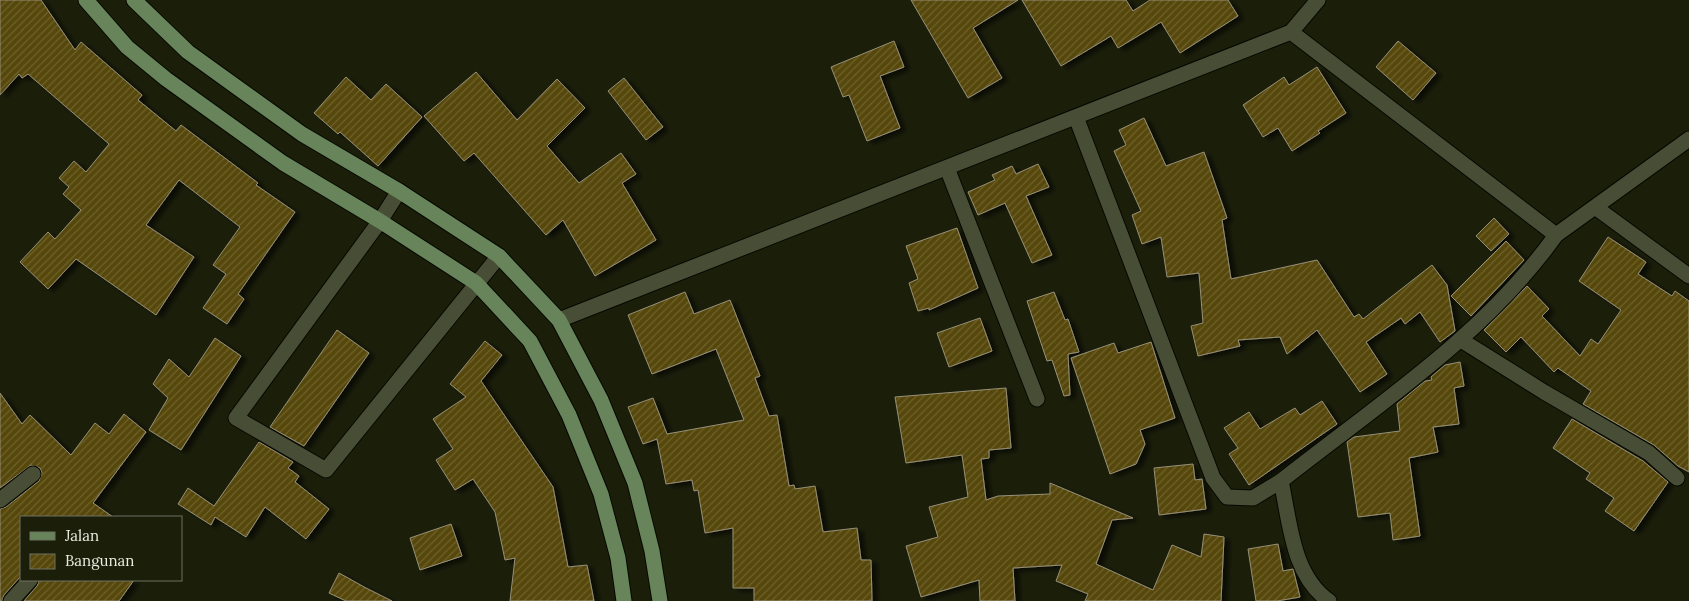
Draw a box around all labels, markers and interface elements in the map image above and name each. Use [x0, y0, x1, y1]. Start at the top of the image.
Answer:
legend [20, 516, 182, 581]
text: Jalan [64, 526, 99, 545]
text: Bangunan [65, 551, 134, 570]

